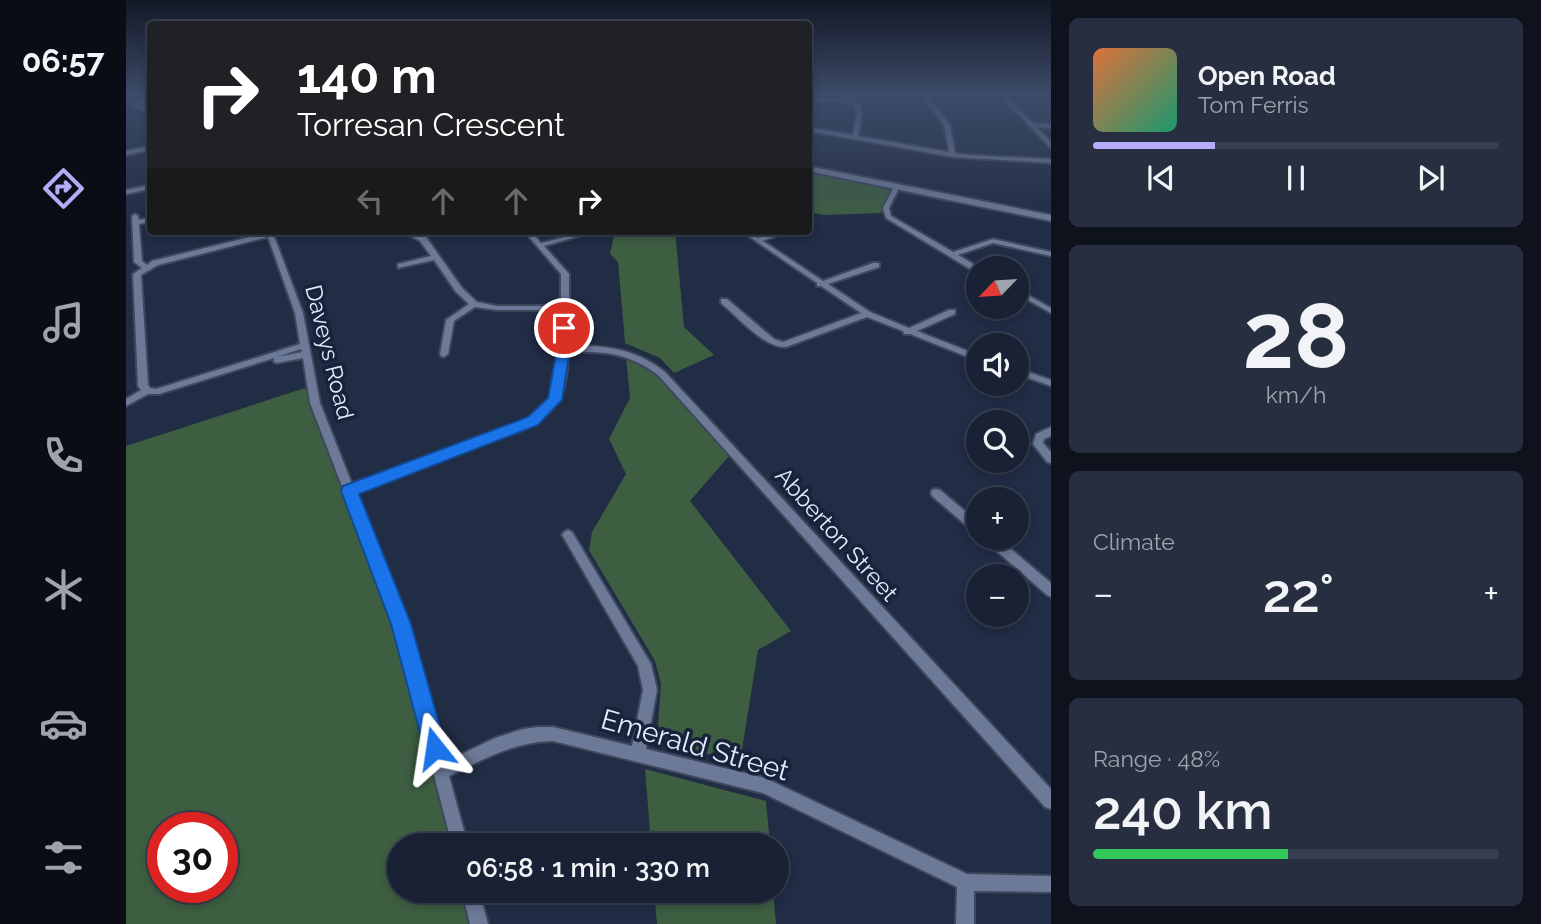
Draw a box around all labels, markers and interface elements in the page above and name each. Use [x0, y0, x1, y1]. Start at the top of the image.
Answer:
text: 06:57 [22, 42, 104, 79]
text: 140 m [297, 47, 437, 104]
icon: right [182, 49, 273, 140]
text: Open Road [1198, 61, 1336, 91]
text: Tom Ferris [1198, 91, 1309, 118]
text: Torresan Crescent [297, 106, 565, 143]
icon: previous [1142, 159, 1180, 197]
icon: pause [1277, 159, 1315, 197]
icon: next [1412, 159, 1450, 197]
icon: directions [39, 164, 88, 213]
icon: left [351, 182, 389, 220]
icon: ahead [424, 182, 462, 220]
icon: ahead [497, 182, 535, 220]
icon: right [570, 182, 608, 220]
north arrow [966, 256, 1029, 318]
map controls [966, 256, 1029, 627]
street label: Daveys Road [300, 282, 360, 422]
text: 28 [1243, 282, 1349, 389]
icon: music [39, 298, 88, 347]
pin [534, 298, 594, 358]
icon: arrive [545, 309, 583, 347]
button: sound [966, 333, 1029, 396]
text: km/h [1266, 381, 1326, 408]
button: search [966, 410, 1029, 473]
icon: phone [39, 431, 88, 480]
street label: Abberton Street [770, 462, 904, 606]
button: + [966, 487, 1029, 550]
text: Climate [1093, 528, 1175, 555]
text: 22° [1263, 563, 1334, 624]
button: − [966, 564, 1029, 627]
icon: climate [39, 565, 88, 614]
text: − [1093, 571, 1113, 616]
text: + [1483, 571, 1499, 616]
icon: car [39, 699, 88, 748]
street label: Emerald Street [597, 702, 793, 788]
position arrow [398, 711, 472, 785]
text: Range · 48% [1093, 745, 1220, 772]
text: 240 km [1093, 780, 1272, 841]
speed limit sign: 30 [147, 812, 238, 903]
icon: filters [39, 833, 88, 882]
text: 06:58 · 1 min · 330 m [466, 853, 710, 883]

